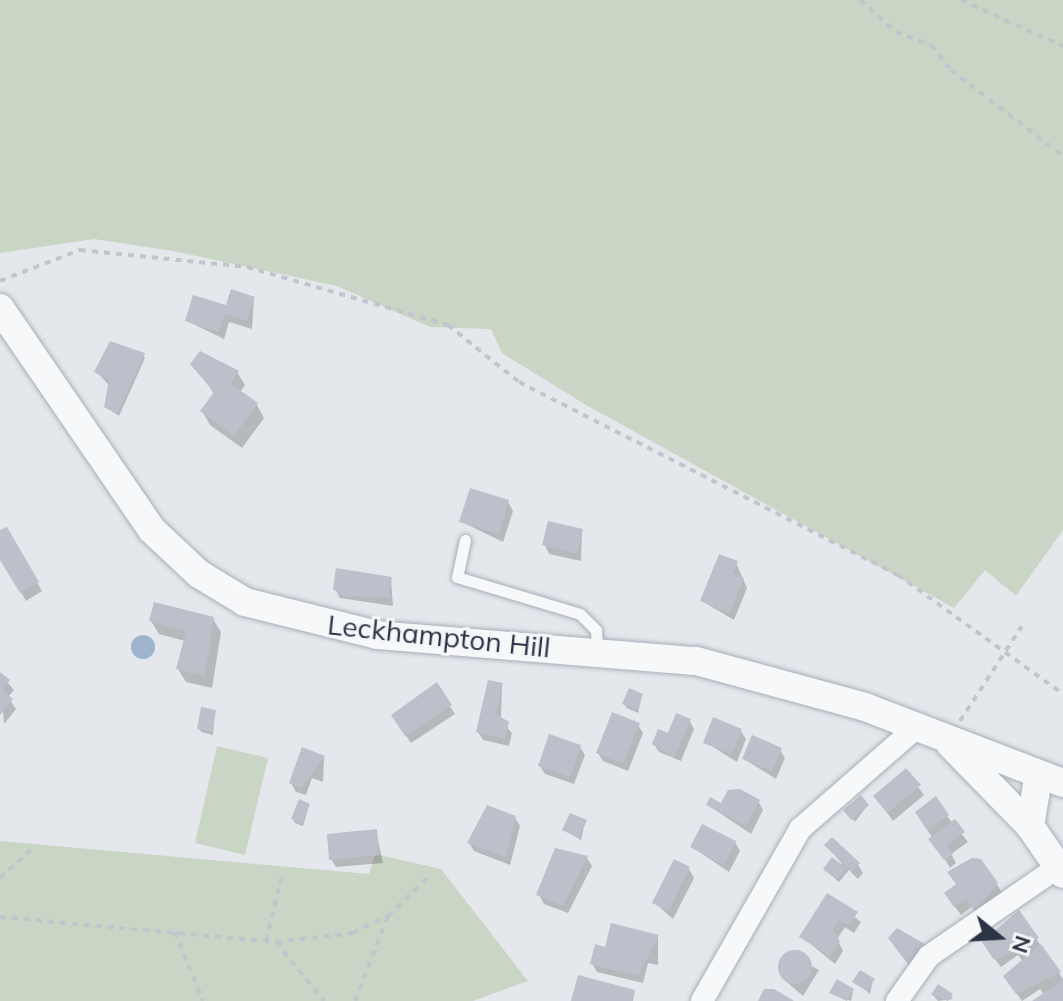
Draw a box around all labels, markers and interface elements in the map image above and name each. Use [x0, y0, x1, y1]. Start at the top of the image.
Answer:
street label: Leckhampton Hill [326, 608, 552, 664]
north arrow [959, 897, 1039, 977]
text: N [1006, 932, 1038, 957]

